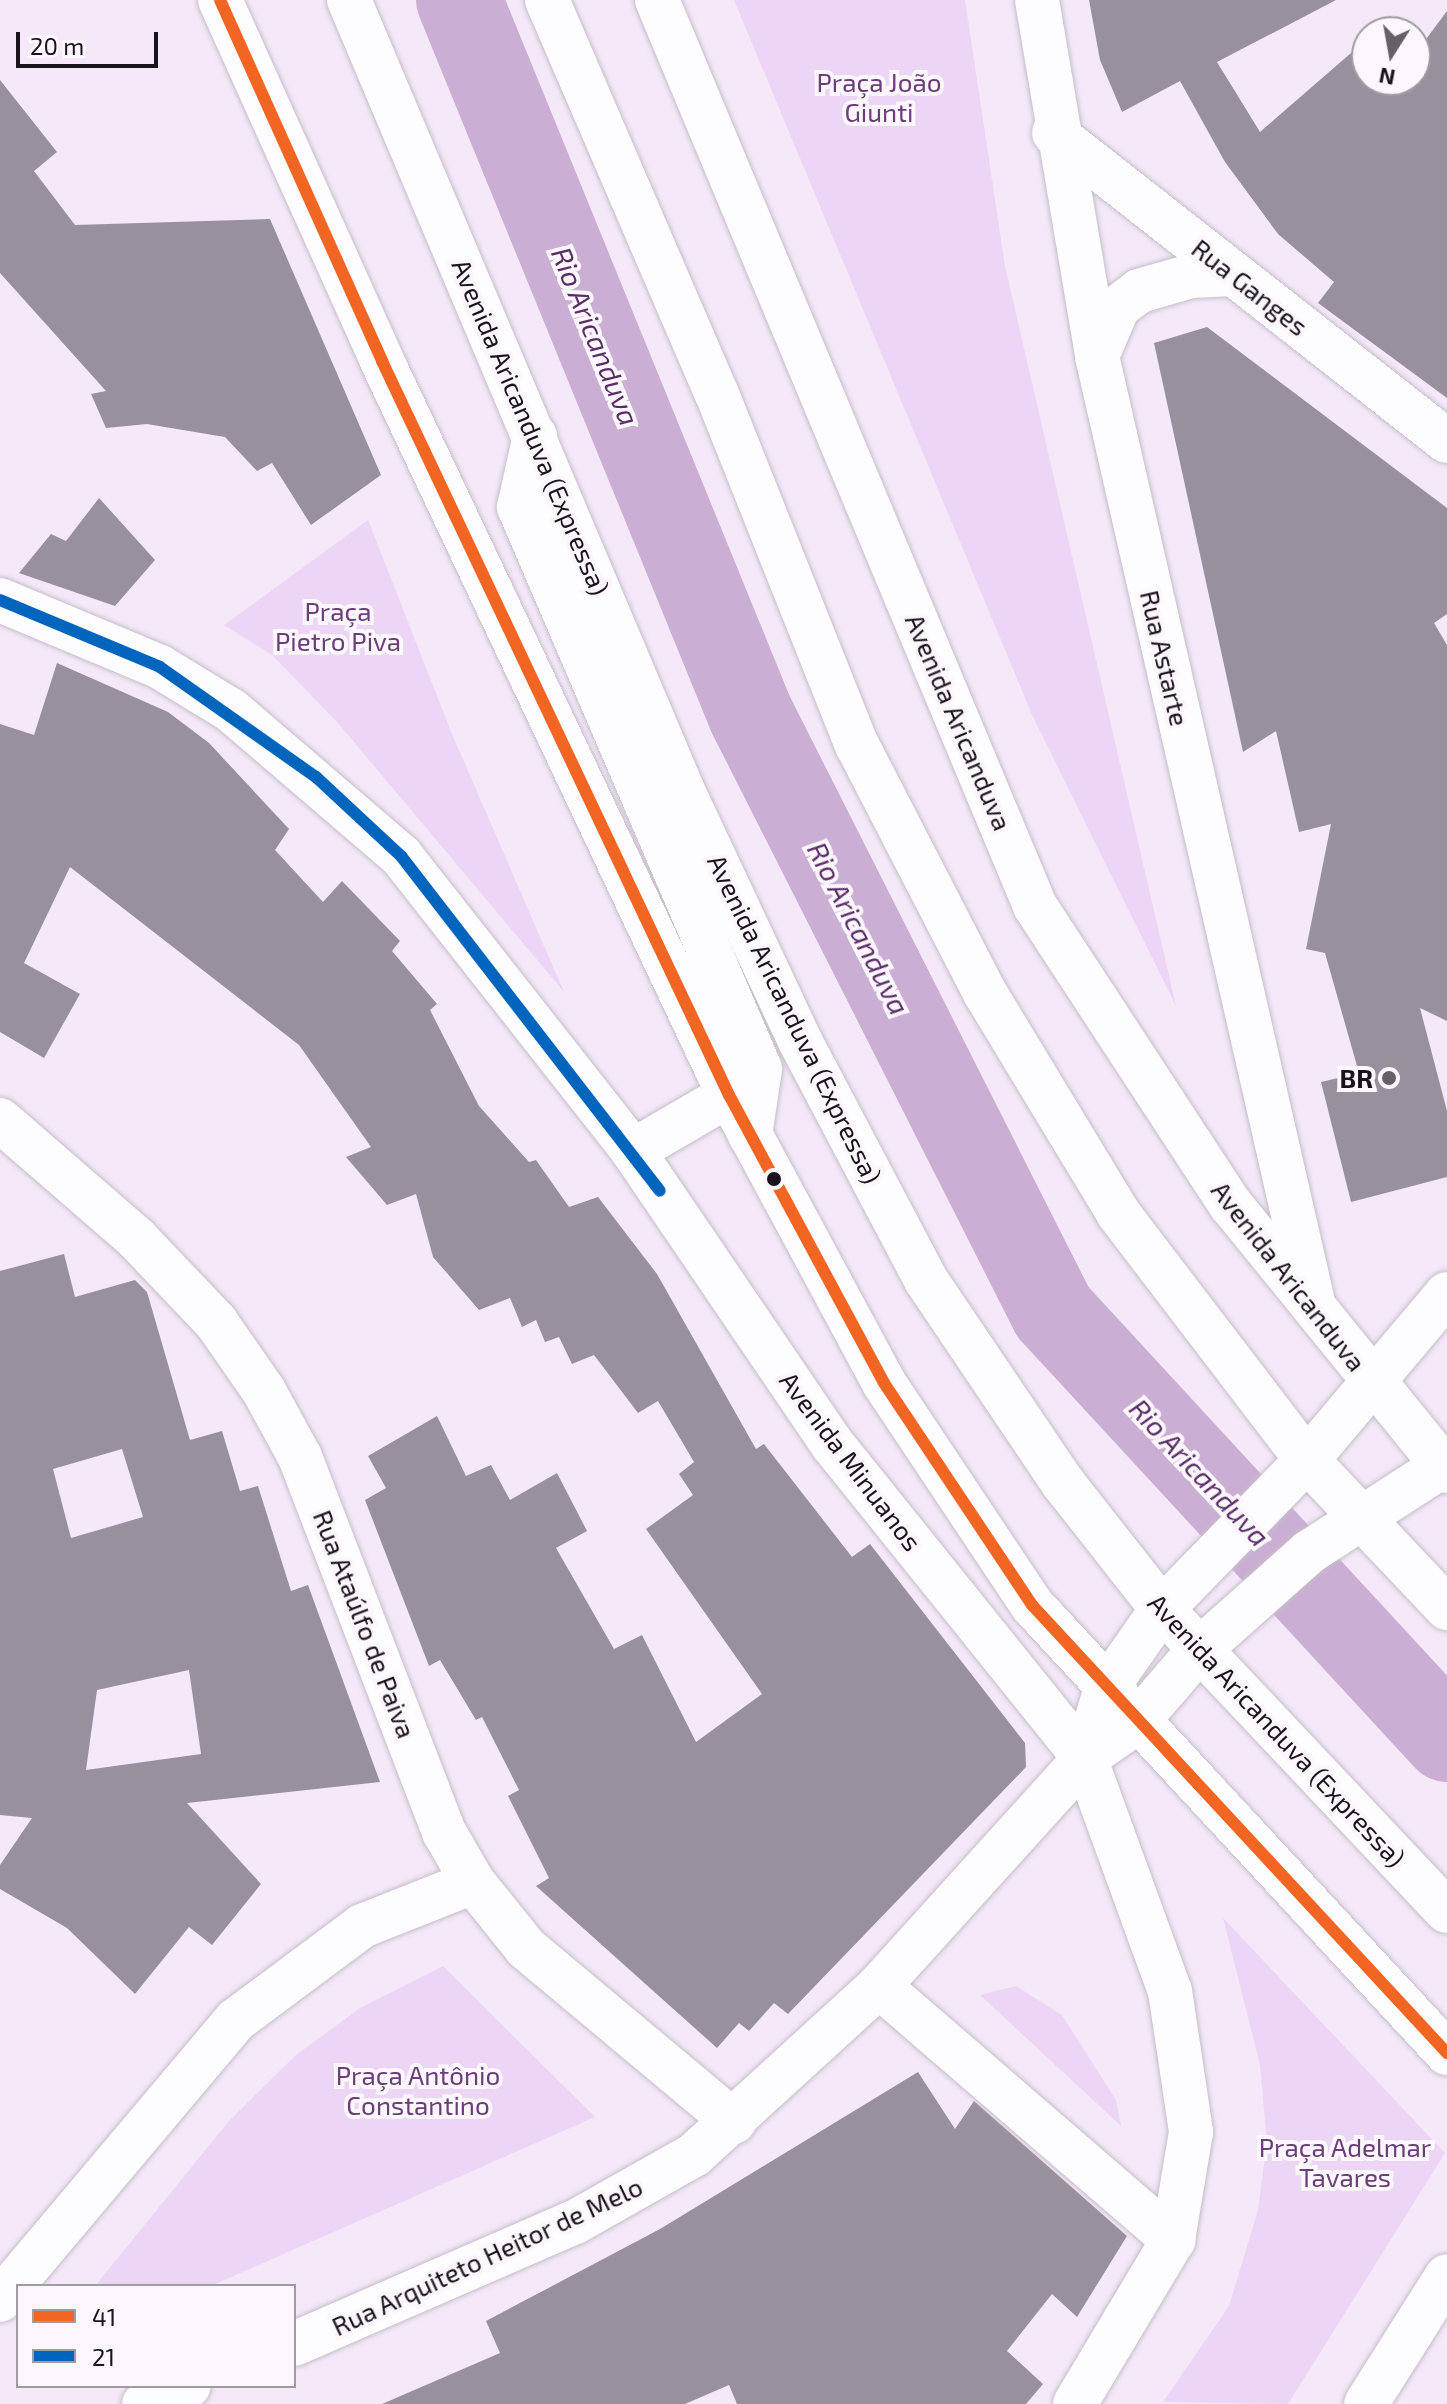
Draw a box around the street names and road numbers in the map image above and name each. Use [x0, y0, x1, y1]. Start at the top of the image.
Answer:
street label: Rua Ganges [1186, 232, 1314, 342]
street label: Avenida Aricanduva (Expressa) [446, 254, 616, 600]
street label: Rua Astarte [1134, 587, 1196, 729]
street label: Avenida Aricanduva [899, 609, 1019, 835]
street label: Avenida Aricanduva (Expressa) [701, 849, 889, 1189]
street label: Avenida Aricanduva [1205, 1175, 1373, 1377]
street label: Avenida Minuanos [773, 1365, 929, 1557]
street label: Rua Ataúlfo de Paiva [307, 1505, 423, 1743]
street label: Avenida Aricanduva (Expressa) [1142, 1587, 1412, 1873]
street label: Rua Arquiteto Heitor de Melo [326, 2170, 648, 2342]

